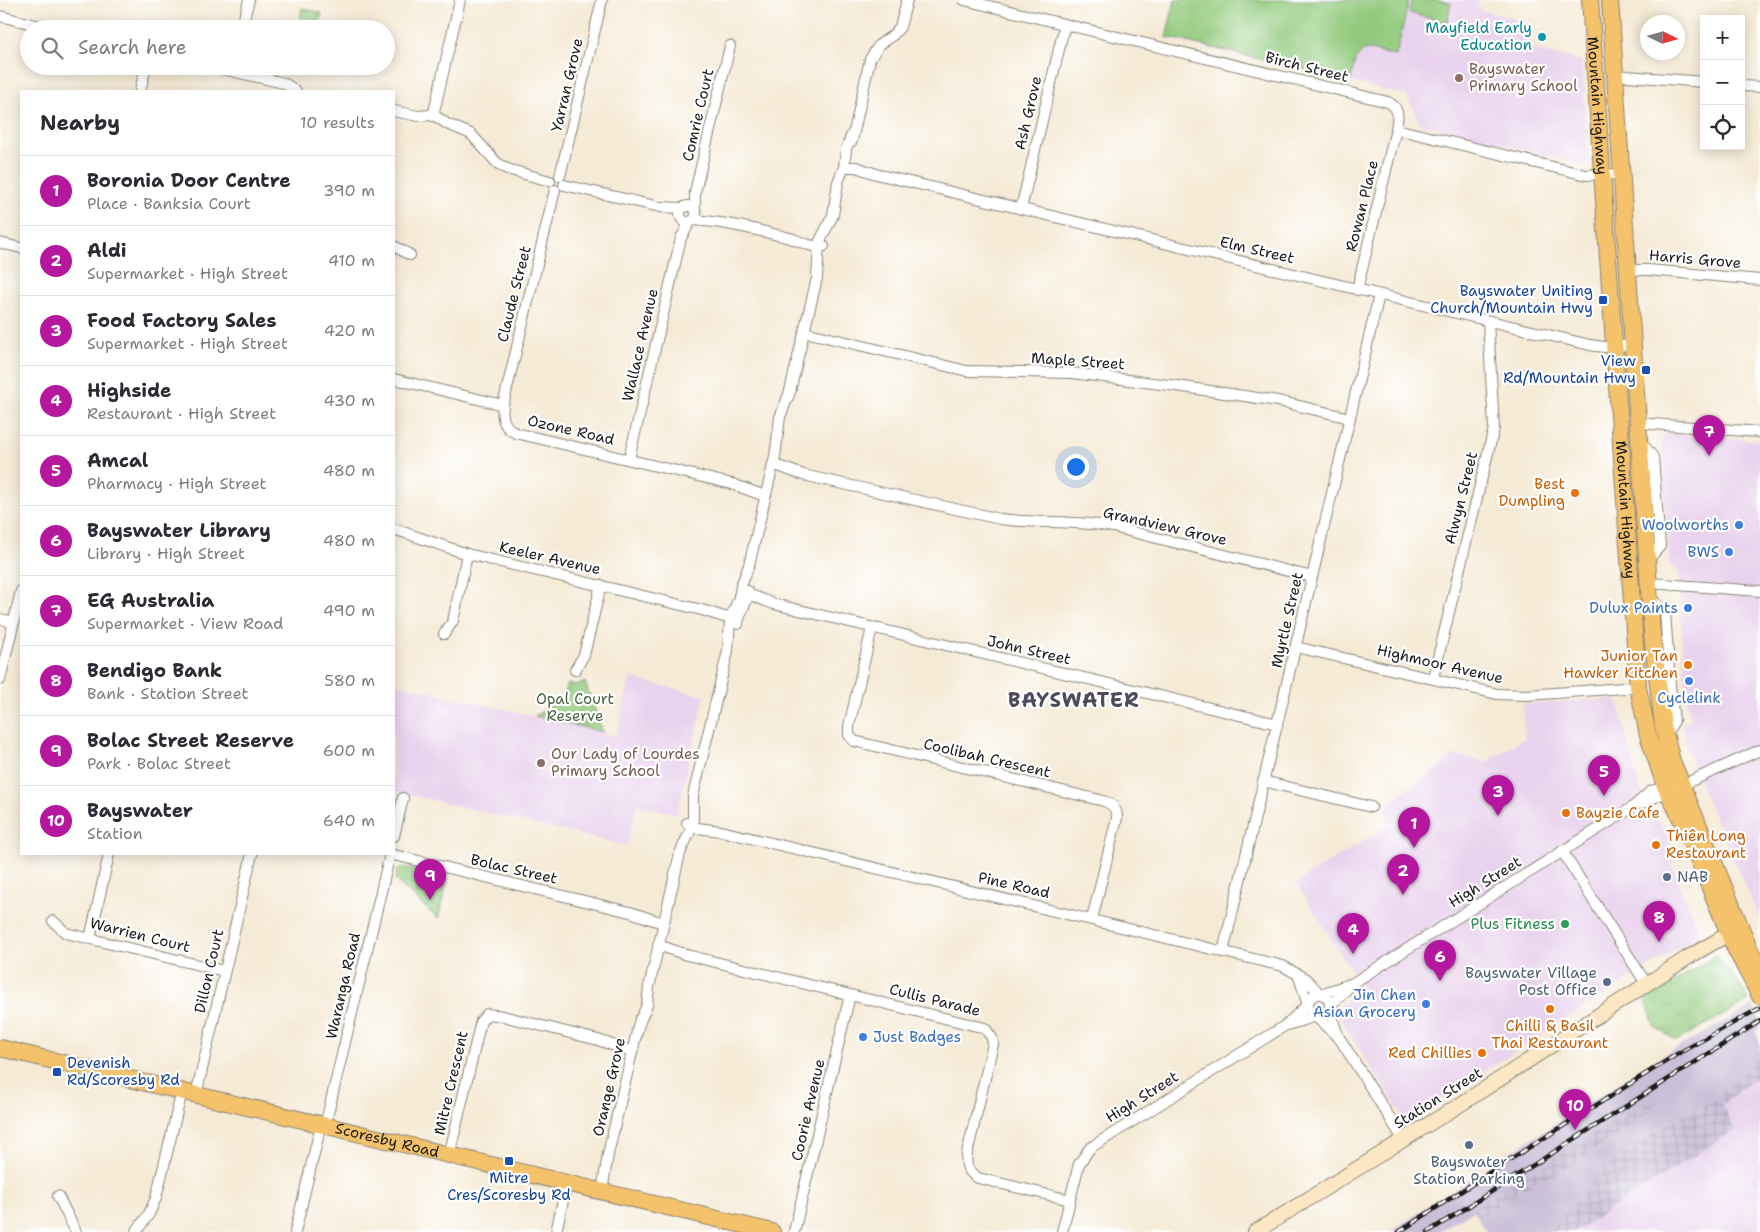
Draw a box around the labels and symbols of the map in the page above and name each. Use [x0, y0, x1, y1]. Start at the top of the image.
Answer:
north arrow [1640, 15, 1685, 60]
place label: Mayfield Early Education [1425, 18, 1532, 55]
marker: Mayfield Early Education [1536, 31, 1548, 43]
street label: Yarran Grove [546, 36, 588, 134]
street label: Mountain Highway [1583, 36, 1612, 175]
street label: Birch Street [1263, 47, 1351, 87]
place label: Bayswater Primary School [1469, 59, 1578, 96]
street label: Comrie Court [678, 67, 718, 163]
marker: Bayswater Primary School [1453, 72, 1465, 84]
street label: Ash Grove [1010, 74, 1046, 152]
street label: Rowan Place [1341, 158, 1383, 254]
street label: Elm Street [1218, 232, 1296, 268]
street label: Claude Street [492, 244, 536, 344]
street label: Harris Grove [1648, 245, 1742, 273]
place label: Bayswater Uniting Church/Mountain Hwy [1430, 281, 1593, 318]
street label: Wallace Avenue [617, 287, 663, 403]
marker: Bayswater Uniting Church/Mountain Hwy [1597, 294, 1609, 306]
street label: Maple Street [1030, 348, 1126, 374]
place label: View Rd/Mountain Hwy [1503, 351, 1636, 388]
marker: View Rd/Mountain Hwy [1640, 364, 1652, 376]
street label: Ozone Road [526, 410, 617, 450]
pin: 7 [1693, 415, 1725, 456]
street label: Mountain Highway [1611, 440, 1640, 580]
street label: Alwyn Street [1440, 449, 1482, 547]
your location [1063, 454, 1089, 480]
place label: Best Dumpling [1498, 474, 1565, 511]
marker: Best Dumpling [1569, 487, 1581, 499]
street label: Grandview Grove [1101, 502, 1229, 550]
place label: Woolworths [1641, 515, 1729, 535]
marker: Woolworths [1733, 519, 1745, 531]
street label: Keeler Avenue [497, 537, 603, 579]
place label: BWS [1687, 542, 1719, 562]
marker: BWS [1723, 546, 1735, 558]
street label: Myrtle Street [1266, 570, 1308, 670]
place label: Dulux Paints [1589, 598, 1678, 618]
marker: Dulux Paints [1682, 602, 1694, 614]
street label: John Street [985, 631, 1073, 669]
street label: Highmoor Avenue [1375, 640, 1505, 688]
place label: Junior Tan Hawker Kitchen [1563, 646, 1678, 683]
marker: Junior Tan Hawker Kitchen [1682, 659, 1694, 671]
marker: Cyclelink [1683, 675, 1695, 687]
district label: BAYSWATER [1008, 687, 1140, 713]
place label: Cyclelink [1657, 688, 1721, 708]
park label: Opal Court Reserve [536, 689, 614, 726]
street label: Coolibah Crescent [922, 734, 1052, 782]
place label: Our Lady of Lourdes Primary School [551, 744, 700, 781]
pin: 5 [1588, 755, 1620, 796]
marker: Our Lady of Lourdes Primary School [535, 757, 547, 769]
pin: 3 [1482, 775, 1514, 816]
place label: Bayzie Cafe [1576, 803, 1660, 823]
pin: 1 [1398, 807, 1430, 848]
marker: Bayzie Cafe [1560, 807, 1572, 819]
place label: Thiên Long Restaurant [1666, 826, 1746, 863]
marker: Thiên Long Restaurant [1650, 839, 1662, 851]
street label: Bolac Street [469, 849, 559, 889]
street label: High Street [1445, 852, 1525, 912]
pin: 2 [1387, 854, 1419, 895]
pin: 9 [414, 859, 446, 900]
street label: Pine Road [976, 867, 1052, 903]
place label: NAB [1677, 867, 1708, 887]
marker: NAB [1661, 871, 1673, 883]
pin: 8 [1643, 901, 1675, 942]
street label: Warrien Court [88, 913, 192, 957]
pin: 4 [1337, 913, 1369, 954]
place label: Plus Fitness [1470, 914, 1555, 934]
marker: Plus Fitness [1559, 918, 1571, 930]
street label: Dillon Court [190, 927, 228, 1015]
street label: Waranga Road [321, 930, 365, 1041]
pin: 6 [1424, 940, 1456, 981]
place label: Bayswater Village Post Office [1465, 963, 1597, 1000]
marker: Bayswater Village Post Office [1601, 976, 1613, 988]
street label: Cullis Parade [887, 979, 983, 1021]
place label: Jin Chen Asian Grocery [1313, 985, 1416, 1022]
marker: Jin Chen Asian Grocery [1420, 998, 1432, 1010]
marker: Chilli & Basil Thai Restaurant [1544, 1003, 1556, 1015]
place label: Chilli & Basil Thai Restaurant [1492, 1016, 1608, 1053]
place label: Just Badges [873, 1027, 961, 1047]
street label: Mitre Crescent [429, 1029, 473, 1137]
marker: Just Badges [857, 1031, 869, 1043]
street label: Orange Grove [588, 1036, 630, 1138]
place label: Red Chillies [1388, 1043, 1472, 1063]
marker: Red Chillies [1476, 1047, 1488, 1059]
place label: Devenish Rd/Scoresby Rd [67, 1053, 180, 1090]
street label: Coorie Avenue [787, 1057, 829, 1163]
street label: Station Street [1390, 1063, 1486, 1133]
marker: Devenish Rd/Scoresby Rd [51, 1066, 63, 1078]
street label: High Street [1102, 1067, 1182, 1127]
pin: 10 [1559, 1089, 1591, 1130]
street label: Scoresby Road [333, 1118, 442, 1162]
marker: Bayswater Station Parking [1463, 1139, 1475, 1151]
place label: Bayswater Station Parking [1413, 1152, 1525, 1189]
marker: Mitre Cres/Scoresby Rd [503, 1155, 515, 1167]
place label: Mitre Cres/Scoresby Rd [447, 1168, 571, 1205]

